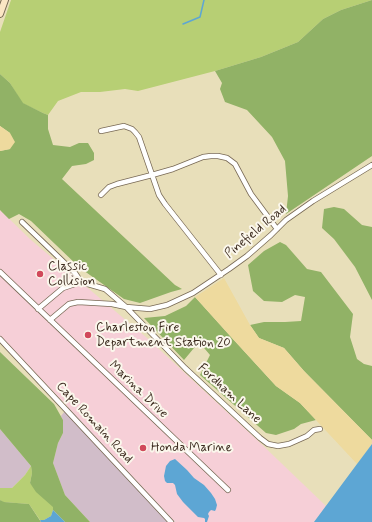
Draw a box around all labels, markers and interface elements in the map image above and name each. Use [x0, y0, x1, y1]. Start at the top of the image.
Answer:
street label: Pinefield Road [222, 202, 290, 262]
place label: Classic Collision [48, 259, 95, 290]
marker: Classic Collision [35, 269, 45, 279]
place label: Charleston Fire Department Station 20 [96, 320, 231, 351]
marker: Charleston Fire Department Station 20 [83, 330, 93, 340]
street label: Marina Drive [105, 358, 171, 422]
street label: Fordham Lane [194, 361, 264, 427]
street label: Cape Romain Road [52, 379, 136, 467]
place label: Honda Marine [151, 440, 232, 456]
marker: Honda Marine [138, 443, 148, 453]

